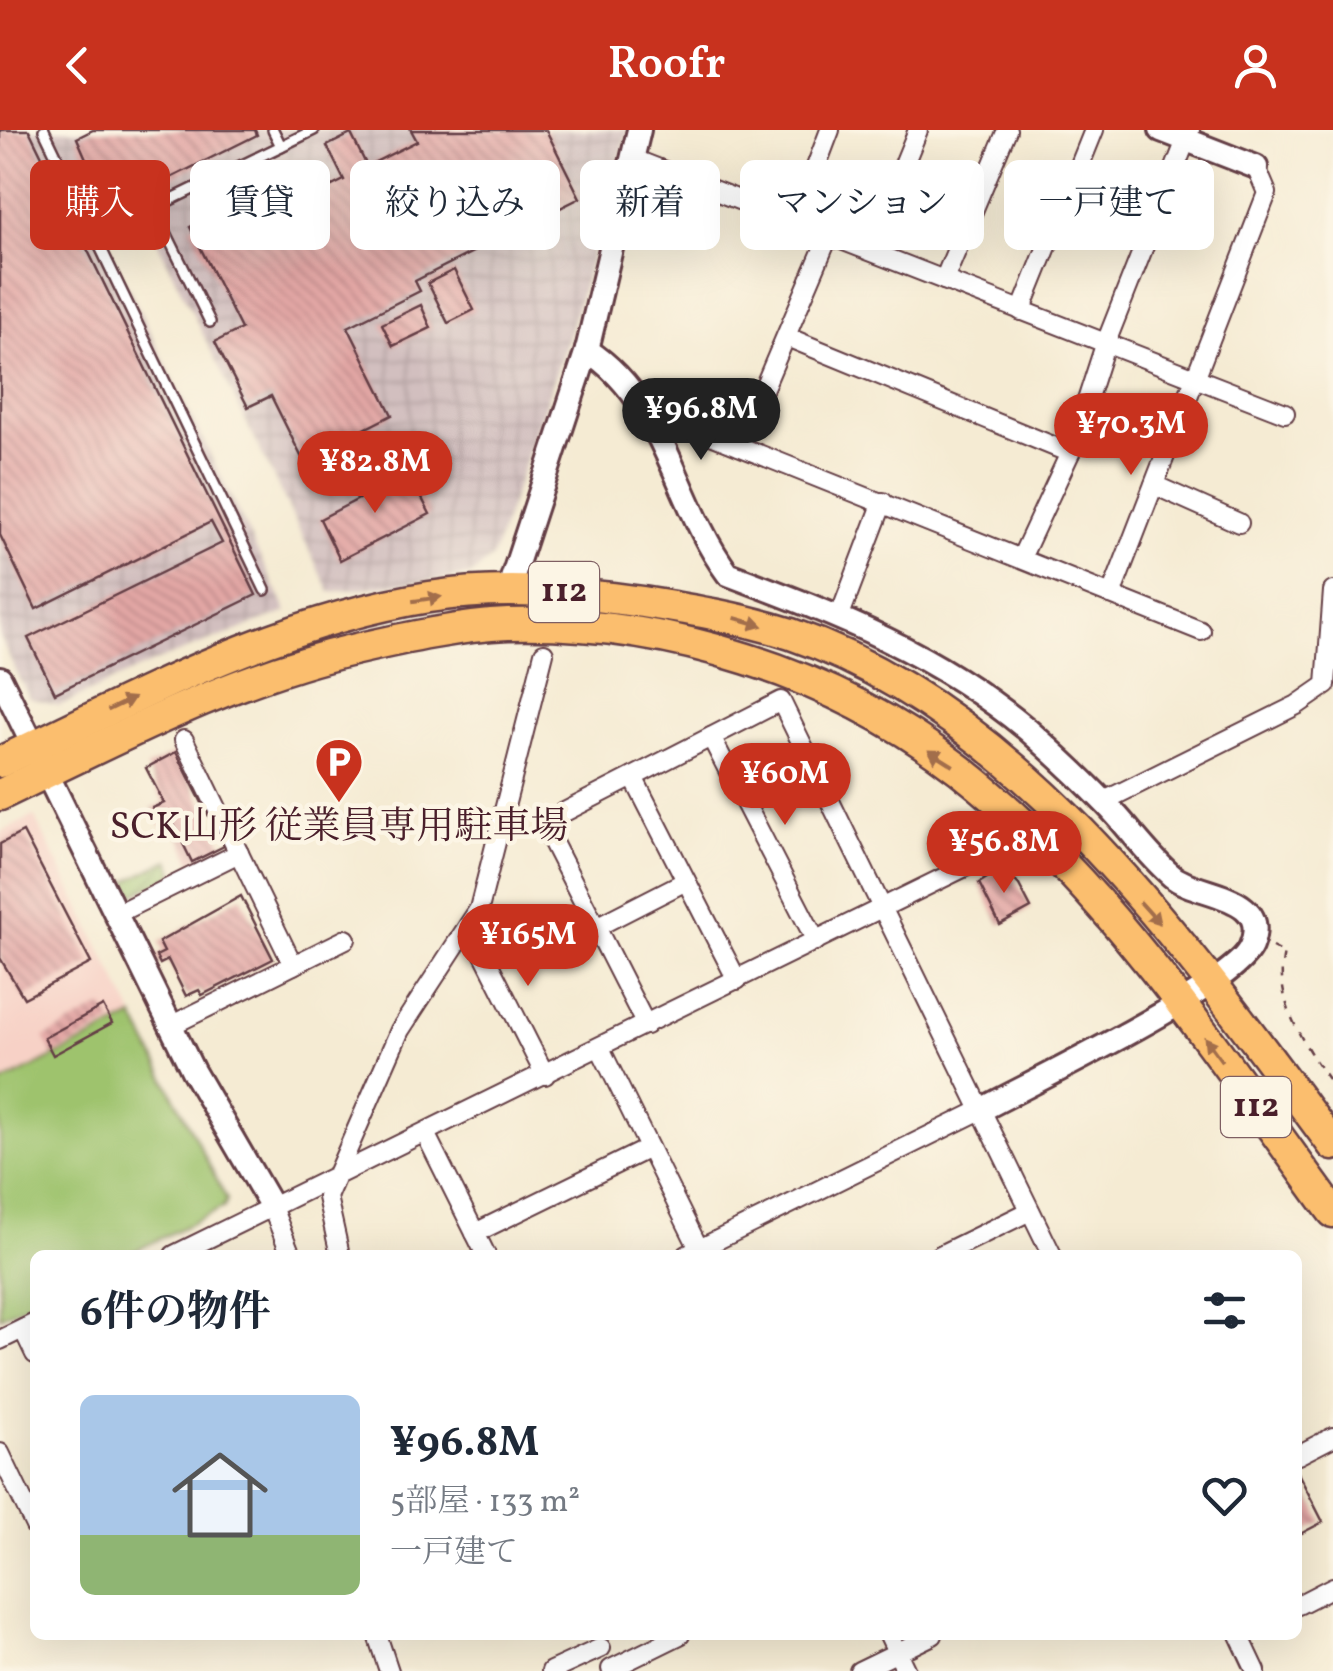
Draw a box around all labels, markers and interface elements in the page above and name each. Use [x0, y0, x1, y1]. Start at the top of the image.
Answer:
text: Roofr [608, 34, 725, 97]
icon: back [50, 38, 105, 93]
icon: person [1228, 38, 1283, 93]
chip: 購入 [30, 160, 170, 250]
chip: 賃貸 [190, 160, 330, 250]
chip: 絞り込み [350, 160, 560, 250]
chip: 新着 [580, 160, 720, 250]
chip: マンション [740, 160, 984, 250]
chip: 一戸建て [1004, 160, 1214, 250]
pin: ¥96.8M [620, 378, 782, 463]
text: ¥96.8M [644, 388, 758, 432]
pin: ¥70.3M [1050, 393, 1212, 478]
text: ¥70.3M [1076, 403, 1186, 447]
pin: ¥82.8M [294, 431, 456, 516]
text: ¥82.8M [319, 441, 431, 485]
road number: 112 [529, 562, 599, 622]
one-way arrow [412, 591, 444, 606]
one-way arrow [734, 615, 765, 631]
one-way arrow [107, 695, 136, 712]
parking icon: SCK山形 従業員専用駐車場 [313, 736, 365, 804]
pin: ¥60M [726, 743, 844, 828]
one-way arrow [927, 750, 955, 767]
text: ¥60M [741, 753, 829, 797]
place label: SCK山形 従業員専用駐車場 [109, 802, 569, 855]
pin: ¥56.8M [923, 811, 1085, 896]
text: ¥56.8M [949, 821, 1059, 865]
one-way arrow [1139, 900, 1161, 925]
pin: ¥165M [458, 904, 598, 989]
text: ¥165M [480, 914, 576, 958]
one-way arrow [1203, 1036, 1223, 1062]
road number: 112 [1221, 1077, 1291, 1137]
icon: filters [1197, 1283, 1252, 1338]
text: 6件の物件 [80, 1285, 271, 1344]
text: ¥96.8M [390, 1415, 539, 1474]
icon: home [160, 1435, 280, 1555]
icon: heart [1197, 1468, 1252, 1523]
text: 5部屋 · 133 m² [390, 1481, 580, 1525]
text: 一戸建て [390, 1532, 518, 1576]

